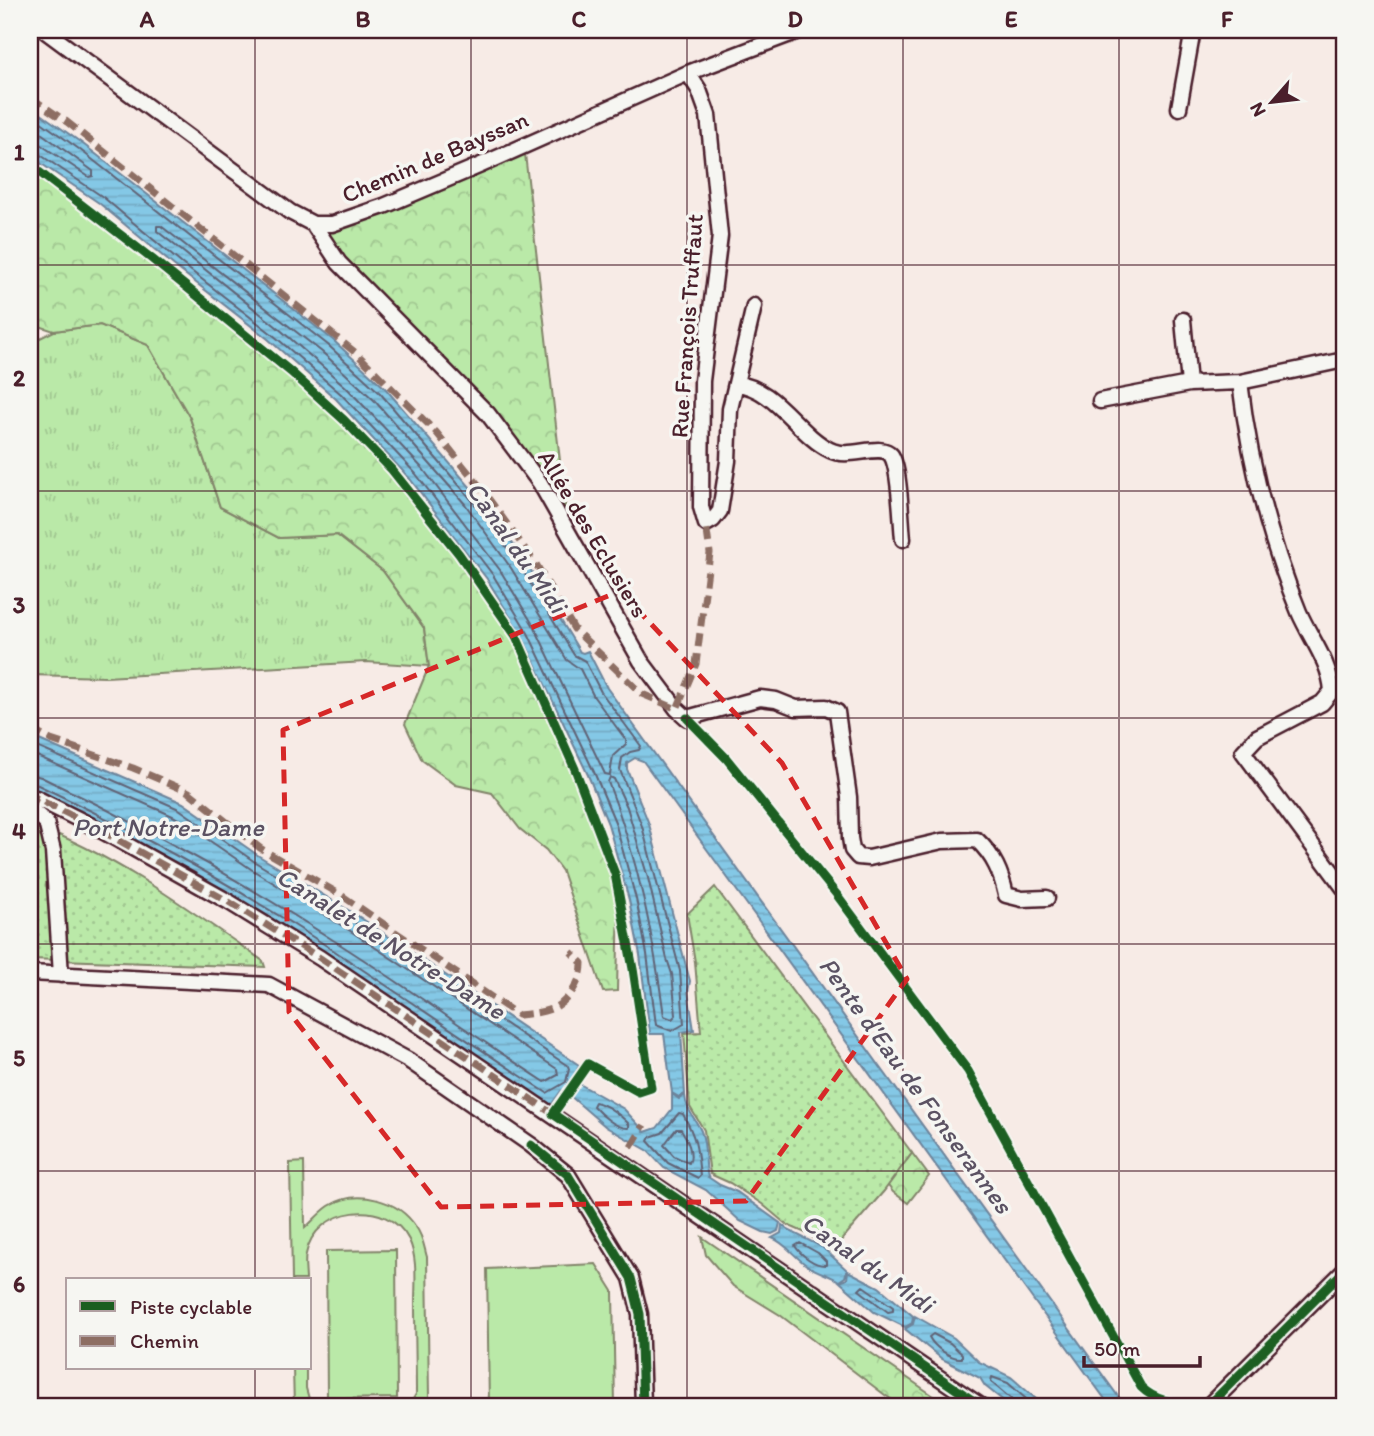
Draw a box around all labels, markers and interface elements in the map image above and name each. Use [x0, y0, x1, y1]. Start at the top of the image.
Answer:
text: A [139, 5, 155, 33]
text: B [356, 5, 371, 33]
text: C [572, 5, 587, 33]
text: D [787, 5, 803, 33]
text: E [1005, 5, 1018, 33]
text: F [1221, 5, 1234, 33]
north arrow [1238, 66, 1308, 136]
text: N [1244, 99, 1271, 121]
street label: Chemin de Bayssan [337, 104, 533, 209]
text: 1 [14, 138, 25, 166]
street label: Rue François Truffaut [664, 213, 709, 439]
text: 2 [13, 364, 26, 392]
street label: Allée des Eclusiers [532, 445, 655, 623]
water label: Canal du Midi [460, 475, 575, 621]
text: 3 [13, 591, 26, 619]
water label: Port Notre-Dame [72, 811, 265, 843]
text: 4 [12, 817, 26, 845]
water label: Canalet de Notre-Dame [271, 860, 513, 1027]
water label: Pente d'Eau de Fonserannes [812, 951, 1021, 1221]
text: 5 [13, 1044, 25, 1072]
water label: Canal du Midi [796, 1206, 942, 1321]
text: 6 [13, 1270, 25, 1298]
legend [66, 1278, 312, 1370]
text: Piste cyclable [130, 1294, 252, 1319]
scale bar [1084, 1324, 1199, 1368]
text: Chemin [130, 1328, 199, 1353]
text: 50 m [1094, 1336, 1141, 1361]

